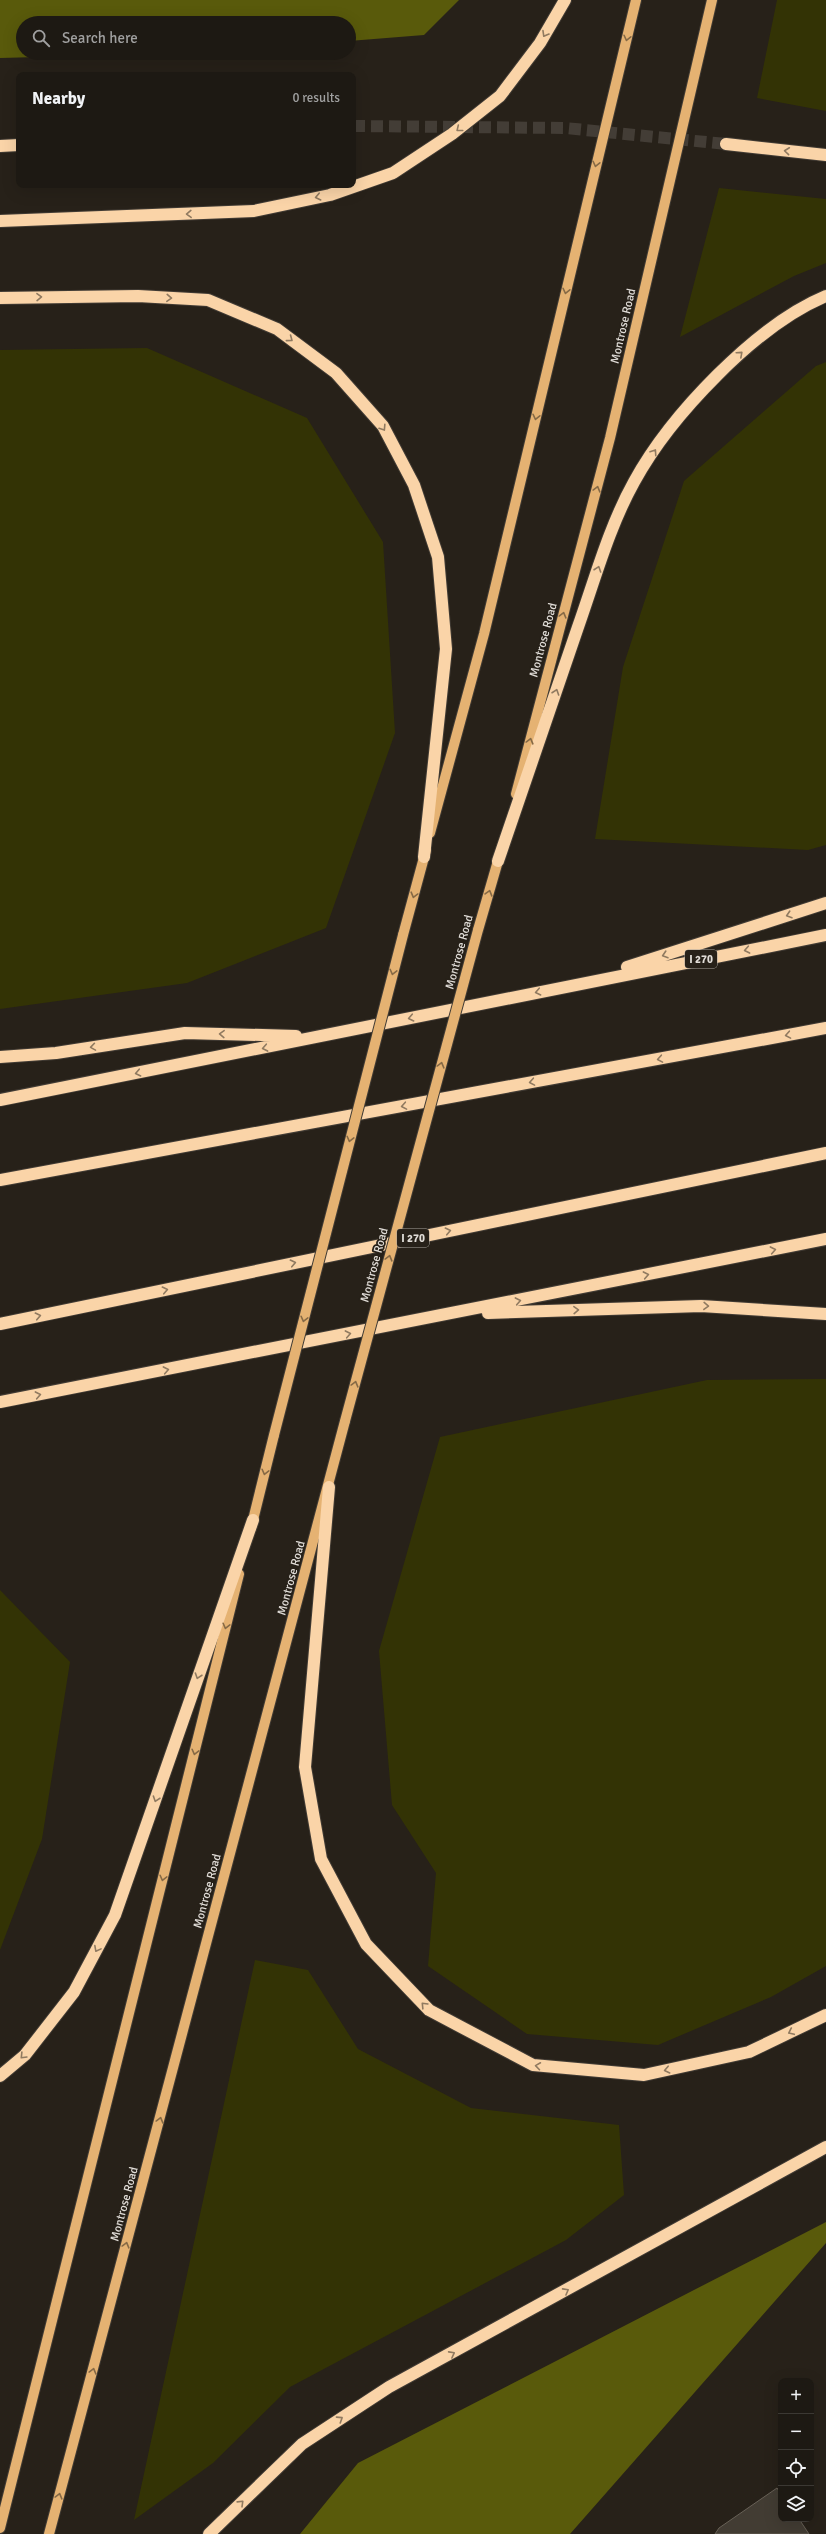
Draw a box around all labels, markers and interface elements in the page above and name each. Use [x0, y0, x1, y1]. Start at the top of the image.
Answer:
search box [16, 16, 356, 60]
icon: search [30, 27, 52, 49]
text: Search here [62, 29, 138, 47]
one-way arrow [543, 30, 550, 37]
one-way arrow [623, 35, 631, 41]
text: Nearby [32, 88, 85, 109]
text: 0 results [292, 90, 340, 106]
one-way arrow [456, 125, 463, 132]
one-way arrow [784, 147, 790, 156]
one-way arrow [593, 161, 601, 168]
one-way arrow [314, 193, 321, 201]
one-way arrow [186, 210, 192, 218]
street label: Montrose Road [608, 287, 639, 365]
one-way arrow [563, 288, 571, 294]
one-way arrow [36, 293, 42, 301]
one-way arrow [166, 293, 172, 302]
one-way arrow [285, 334, 292, 341]
one-way arrow [735, 352, 742, 359]
one-way arrow [532, 413, 541, 420]
one-way arrow [379, 423, 386, 430]
one-way arrow [649, 449, 657, 456]
one-way arrow [592, 486, 600, 492]
one-way arrow [594, 565, 602, 572]
street label: Montrose Road [526, 601, 561, 679]
one-way arrow [559, 612, 567, 618]
one-way arrow [552, 688, 560, 695]
one-way arrow [525, 737, 534, 744]
one-way arrow [484, 890, 493, 897]
one-way arrow [410, 891, 419, 898]
one-way arrow [786, 910, 793, 919]
street label: Montrose Road [442, 913, 477, 991]
one-way arrow [743, 946, 750, 954]
one-way arrow [662, 950, 669, 959]
road number: I 270 [685, 950, 717, 968]
one-way arrow [390, 969, 398, 976]
one-way arrow [535, 987, 541, 995]
one-way arrow [407, 1013, 414, 1022]
one-way arrow [219, 1030, 225, 1038]
one-way arrow [785, 1031, 791, 1039]
one-way arrow [90, 1042, 96, 1051]
one-way arrow [262, 1043, 268, 1051]
one-way arrow [657, 1054, 663, 1063]
one-way arrow [436, 1062, 445, 1069]
one-way arrow [135, 1069, 141, 1077]
one-way arrow [529, 1078, 535, 1086]
one-way arrow [401, 1101, 407, 1110]
one-way arrow [347, 1136, 355, 1142]
street label: Montrose Road [357, 1226, 392, 1304]
one-way arrow [444, 1228, 451, 1236]
road number: I 270 [397, 1229, 429, 1247]
one-way arrow [770, 1246, 777, 1254]
one-way arrow [384, 1255, 393, 1262]
one-way arrow [290, 1260, 296, 1268]
one-way arrow [643, 1271, 649, 1280]
one-way arrow [162, 1286, 169, 1294]
one-way arrow [515, 1297, 522, 1305]
one-way arrow [703, 1302, 709, 1311]
one-way arrow [573, 1306, 579, 1314]
one-way arrow [35, 1312, 41, 1321]
one-way arrow [300, 1316, 308, 1322]
one-way arrow [345, 1331, 352, 1339]
one-way arrow [163, 1366, 169, 1375]
one-way arrow [350, 1380, 359, 1387]
one-way arrow [35, 1391, 41, 1400]
one-way arrow [261, 1469, 269, 1476]
street label: Montrose Road [274, 1539, 309, 1617]
one-way arrow [223, 1622, 231, 1629]
one-way arrow [195, 1673, 203, 1680]
one-way arrow [191, 1749, 199, 1755]
one-way arrow [152, 1795, 160, 1802]
street label: Montrose Road [190, 1852, 225, 1930]
one-way arrow [159, 1874, 168, 1881]
one-way arrow [94, 1945, 101, 1952]
one-way arrow [421, 2002, 429, 2010]
one-way arrow [787, 2027, 795, 2035]
one-way arrow [20, 2051, 28, 2059]
one-way arrow [535, 2062, 541, 2071]
one-way arrow [664, 2065, 671, 2074]
one-way arrow [155, 2116, 164, 2123]
street label: Montrose Road [107, 2165, 142, 2243]
one-way arrow [122, 2242, 130, 2248]
one-way arrow [562, 2289, 569, 2296]
one-way arrow [448, 2351, 455, 2359]
one-way arrow [88, 2367, 97, 2374]
map controls [778, 2378, 814, 2522]
button: + [778, 2378, 814, 2414]
button: − [778, 2414, 814, 2450]
one-way arrow [336, 2416, 343, 2424]
button: locate [778, 2450, 814, 2486]
button: layers [778, 2486, 814, 2522]
one-way arrow [55, 2493, 63, 2500]
one-way arrow [236, 2500, 244, 2507]

